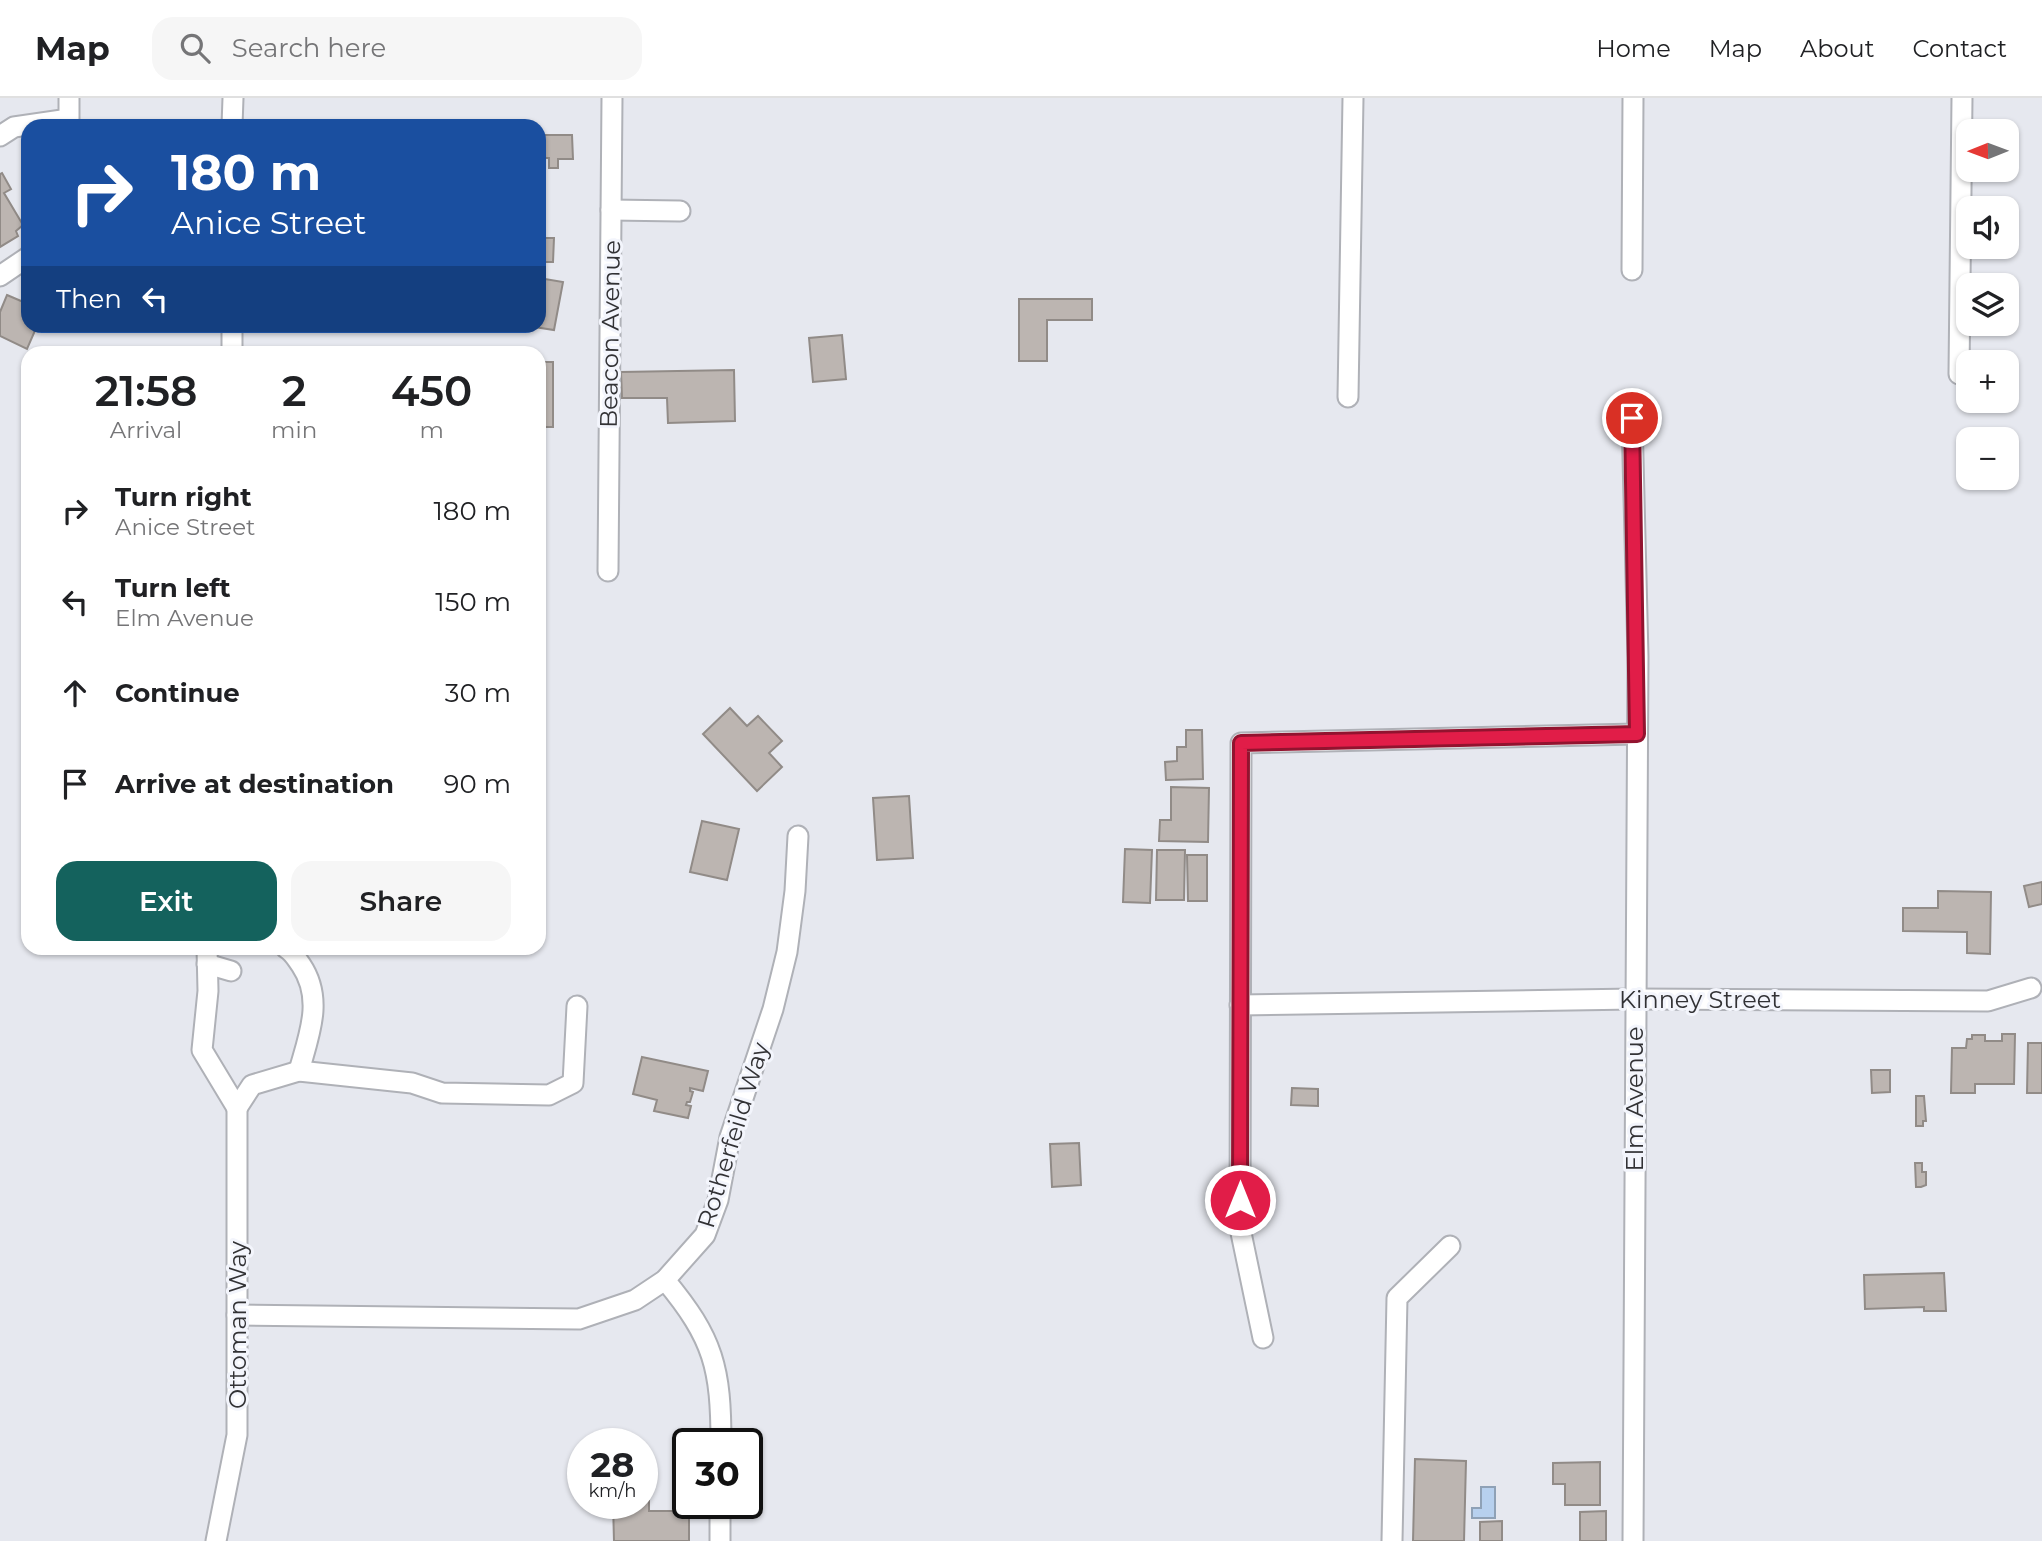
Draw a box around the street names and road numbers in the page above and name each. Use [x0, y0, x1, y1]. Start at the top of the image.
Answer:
street label: Beacon Avenue [594, 240, 626, 428]
street label: Kinney Street [1619, 985, 1781, 1014]
street label: Elm Avenue [1620, 1027, 1649, 1171]
street label: Rotherfeild Way [691, 1039, 775, 1231]
street label: Ottoman Way [223, 1241, 252, 1409]

